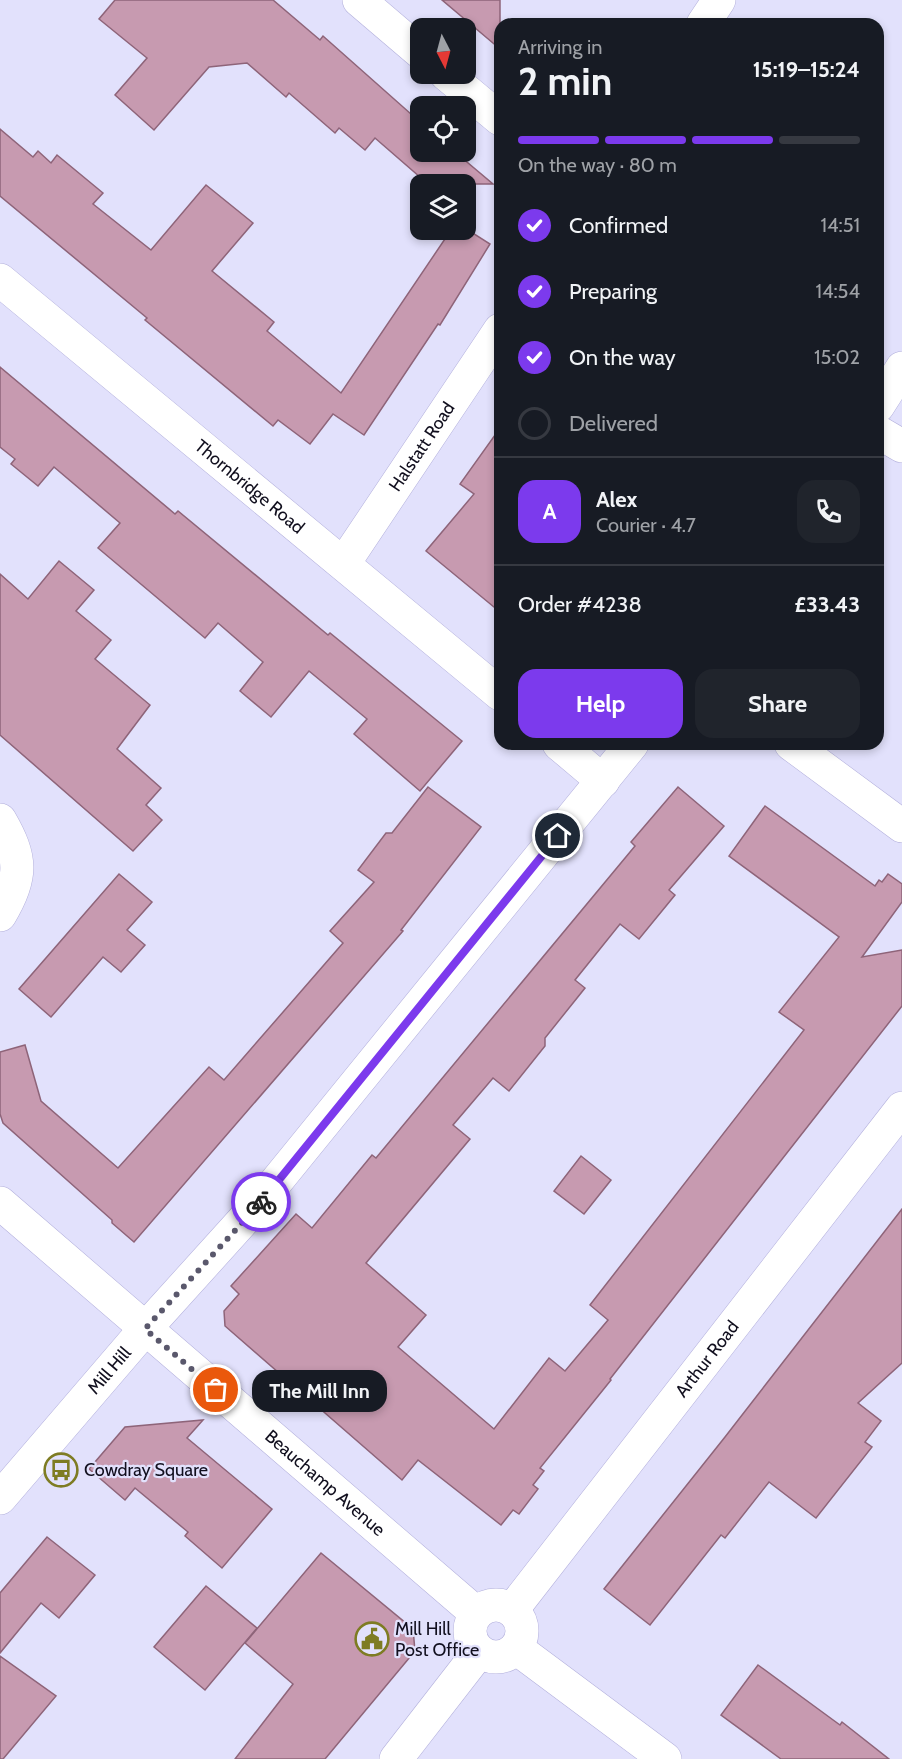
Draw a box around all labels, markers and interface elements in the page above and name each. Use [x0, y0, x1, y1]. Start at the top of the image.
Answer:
north arrow [410, 18, 476, 84]
map controls [410, 18, 476, 240]
text: Arriving in [518, 35, 602, 59]
text: 15:19–15:24 [753, 56, 860, 83]
text: 2 min [518, 57, 612, 105]
button: locate [410, 96, 476, 162]
text: On the way · 80 m [518, 153, 677, 177]
button: layers [410, 174, 476, 240]
icon: check [518, 209, 551, 242]
text: Confirmed [569, 212, 668, 239]
text: 14:51 [820, 213, 860, 237]
icon: check [518, 275, 551, 308]
text: Preparing [569, 278, 657, 305]
text: 14:54 [815, 279, 860, 303]
icon: check [518, 341, 551, 374]
text: On the way [569, 344, 676, 371]
text: 15:02 [814, 345, 860, 369]
street label: Halstatt Road [384, 398, 460, 495]
text: Delivered [569, 410, 658, 437]
street label: Thornbridge Road [190, 435, 309, 538]
button: phone [797, 480, 860, 543]
text: Alex [596, 486, 637, 513]
text: A [543, 498, 556, 525]
text: Courier · 4.7 [596, 513, 696, 537]
text: Order #4238 [518, 591, 642, 618]
text: £33.43 [794, 591, 860, 618]
button: Help [518, 669, 683, 738]
button: Share [695, 669, 860, 738]
pin [532, 810, 583, 861]
icon: home [541, 819, 574, 852]
courier [231, 1172, 291, 1232]
icon: bike [245, 1186, 278, 1219]
street label: Arthur Road [671, 1316, 744, 1402]
street label: Mill Hill [83, 1342, 136, 1399]
pin [190, 1364, 241, 1415]
callout: The Mill Inn [252, 1369, 387, 1411]
icon: bag [199, 1373, 232, 1406]
text: The Mill Inn [269, 1379, 370, 1403]
street label: Beauchamp Avenue [260, 1425, 390, 1541]
bus stop icon: Cowdray Square [43, 1452, 79, 1488]
place label: Cowdray Square [84, 1459, 208, 1481]
place label: Mill Hill Post Office [395, 1618, 479, 1661]
public building icon: Mill Hill Post Office [354, 1621, 390, 1657]

